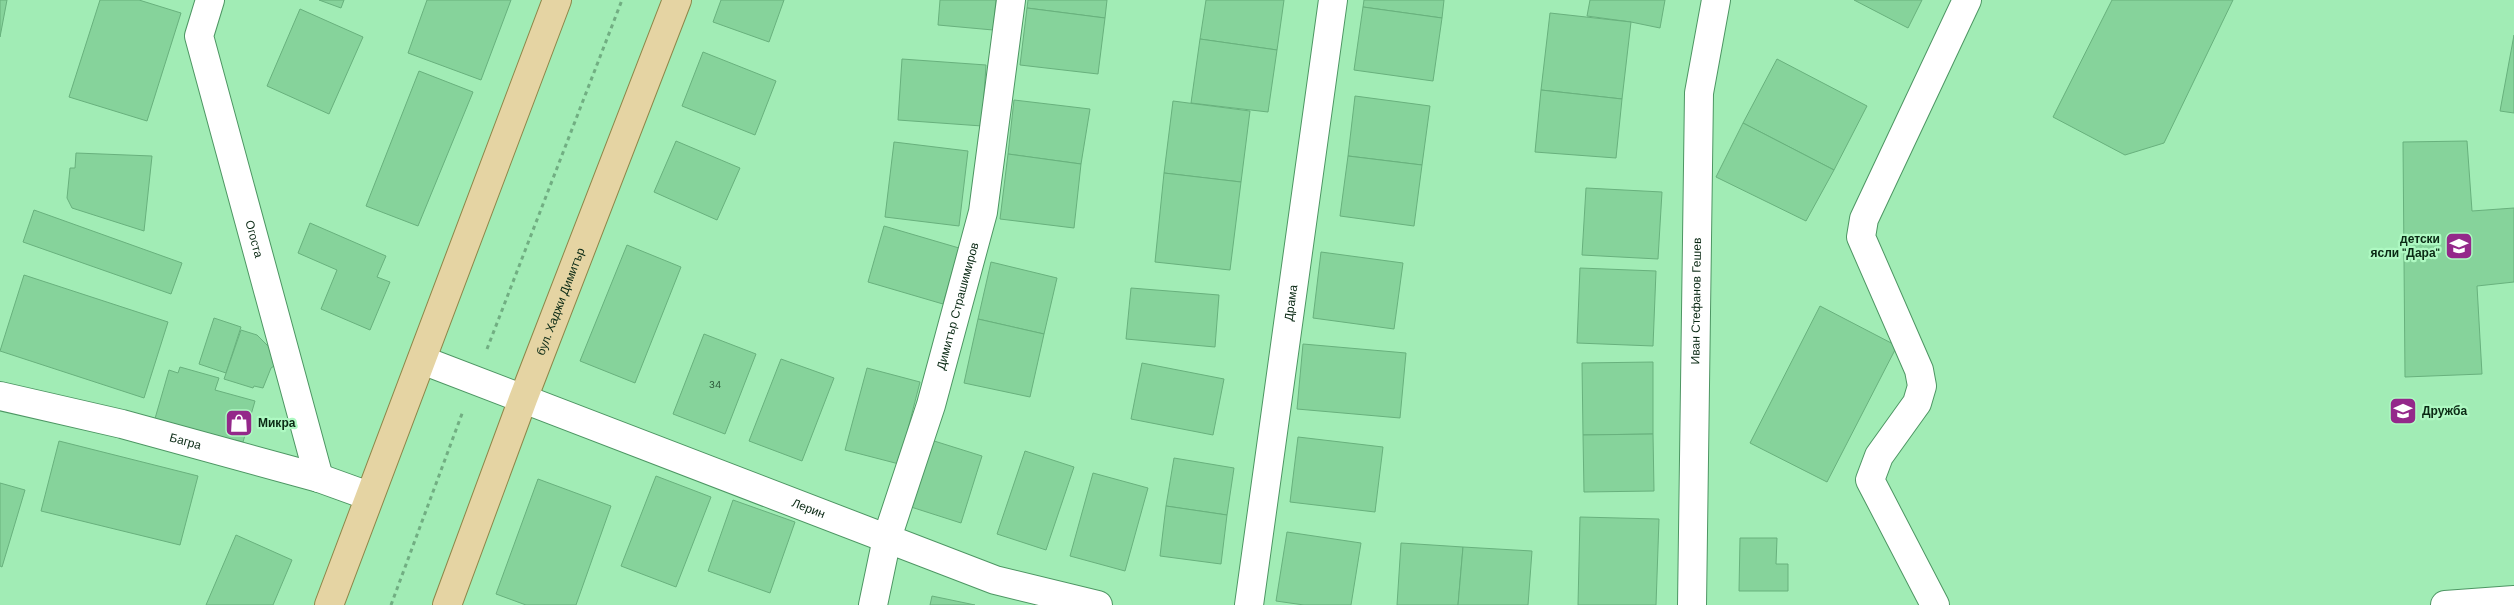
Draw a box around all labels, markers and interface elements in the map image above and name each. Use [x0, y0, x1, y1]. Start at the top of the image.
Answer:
street label: Огоста [241, 218, 267, 260]
place label: детски ясли "Дара" [2370, 231, 2440, 261]
school or university icon: детски ясли "Дара" [2444, 231, 2474, 261]
street label: Иван Стефанов Гешев [1687, 238, 1705, 364]
street label: Димитър Страшимиров [933, 241, 982, 372]
street label: бул. Хаджи Димитър [533, 245, 589, 358]
street label: Драма [1281, 283, 1301, 322]
house number: 34 [709, 378, 721, 391]
school or university icon: Дружба [2388, 396, 2418, 426]
place label: Дружба [2422, 403, 2467, 419]
shop icon: Микра [224, 408, 254, 438]
place label: Микра [258, 415, 296, 431]
street label: Багра [168, 429, 203, 453]
street label: Лерин [789, 495, 828, 522]

